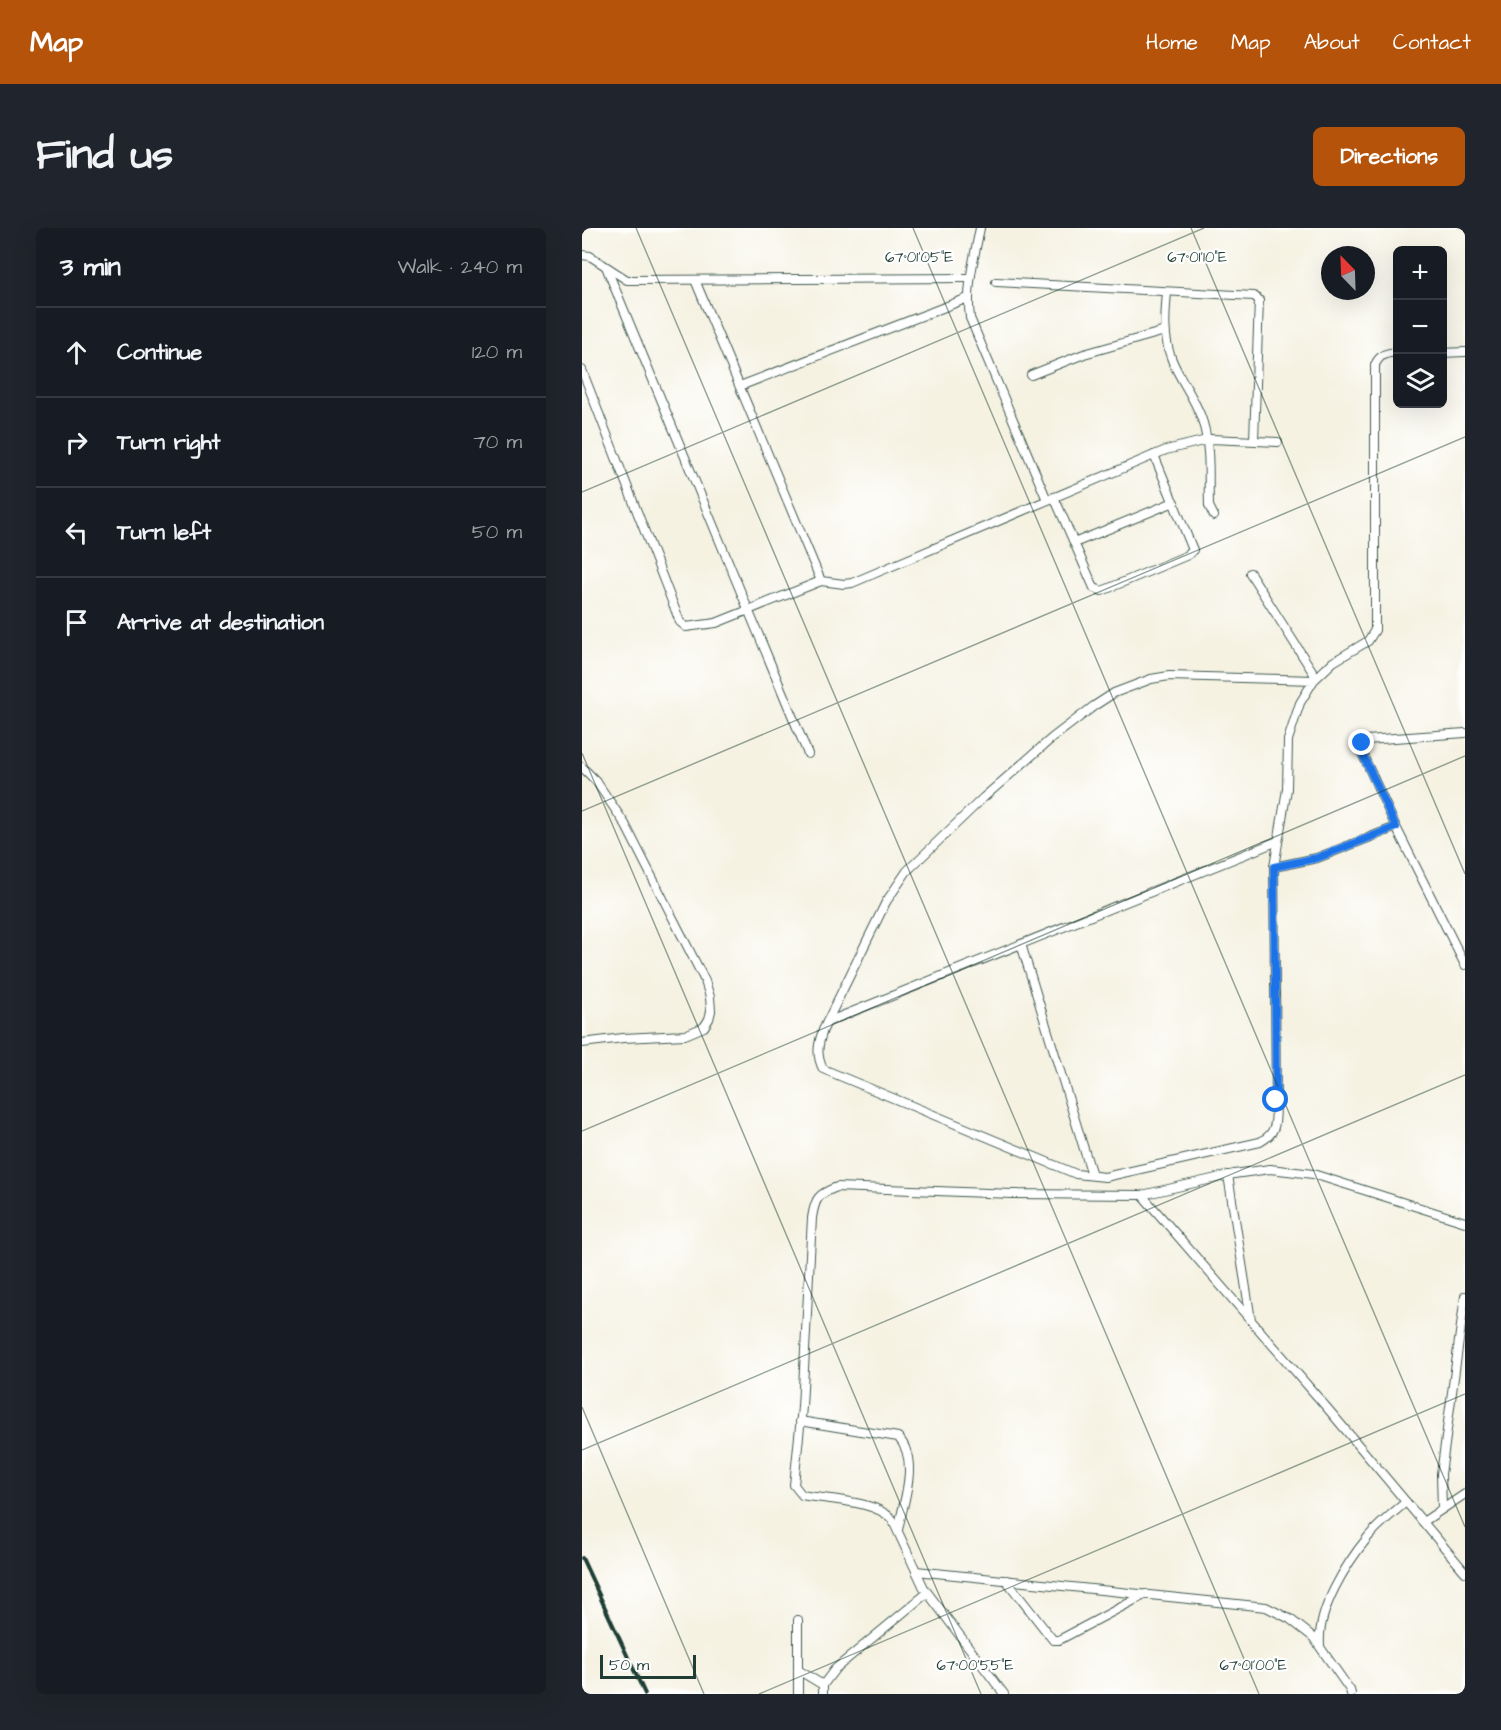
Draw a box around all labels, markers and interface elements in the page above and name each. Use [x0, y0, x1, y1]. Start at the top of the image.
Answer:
text: Map [30, 23, 83, 62]
text: Home [1146, 28, 1198, 57]
text: Map [1231, 28, 1271, 57]
text: About [1304, 28, 1360, 57]
text: Contact [1393, 28, 1471, 57]
text: Find us [36, 127, 173, 185]
button: Directions [1313, 127, 1465, 186]
north arrow [1321, 246, 1375, 300]
map controls [1393, 246, 1447, 408]
button: + [1393, 246, 1447, 300]
text: 67°01'05"E [885, 247, 953, 268]
text: 67°01'10"E [1167, 247, 1227, 268]
text: 3 min [60, 249, 121, 285]
text: Walk · 240 m [398, 253, 522, 281]
button: − [1393, 300, 1447, 354]
icon: ahead [60, 336, 93, 369]
text: Continue [117, 337, 202, 368]
text: 120 m [472, 338, 522, 366]
button: layers [1393, 354, 1447, 408]
icon: right [60, 426, 93, 459]
text: Turn right [117, 427, 220, 458]
text: 70 m [474, 428, 522, 456]
icon: left [60, 516, 93, 549]
text: Turn left [117, 517, 211, 548]
text: 50 m [472, 518, 522, 546]
icon: arrive [60, 606, 93, 639]
text: Arrive at destination [117, 607, 324, 638]
route end [1348, 729, 1374, 755]
route start [1262, 1086, 1288, 1112]
scale bar [600, 1652, 696, 1680]
text: 50 m [609, 1654, 649, 1676]
text: 67°00'55"E [937, 1655, 1014, 1676]
text: 67°01'00"E [1219, 1655, 1287, 1676]

